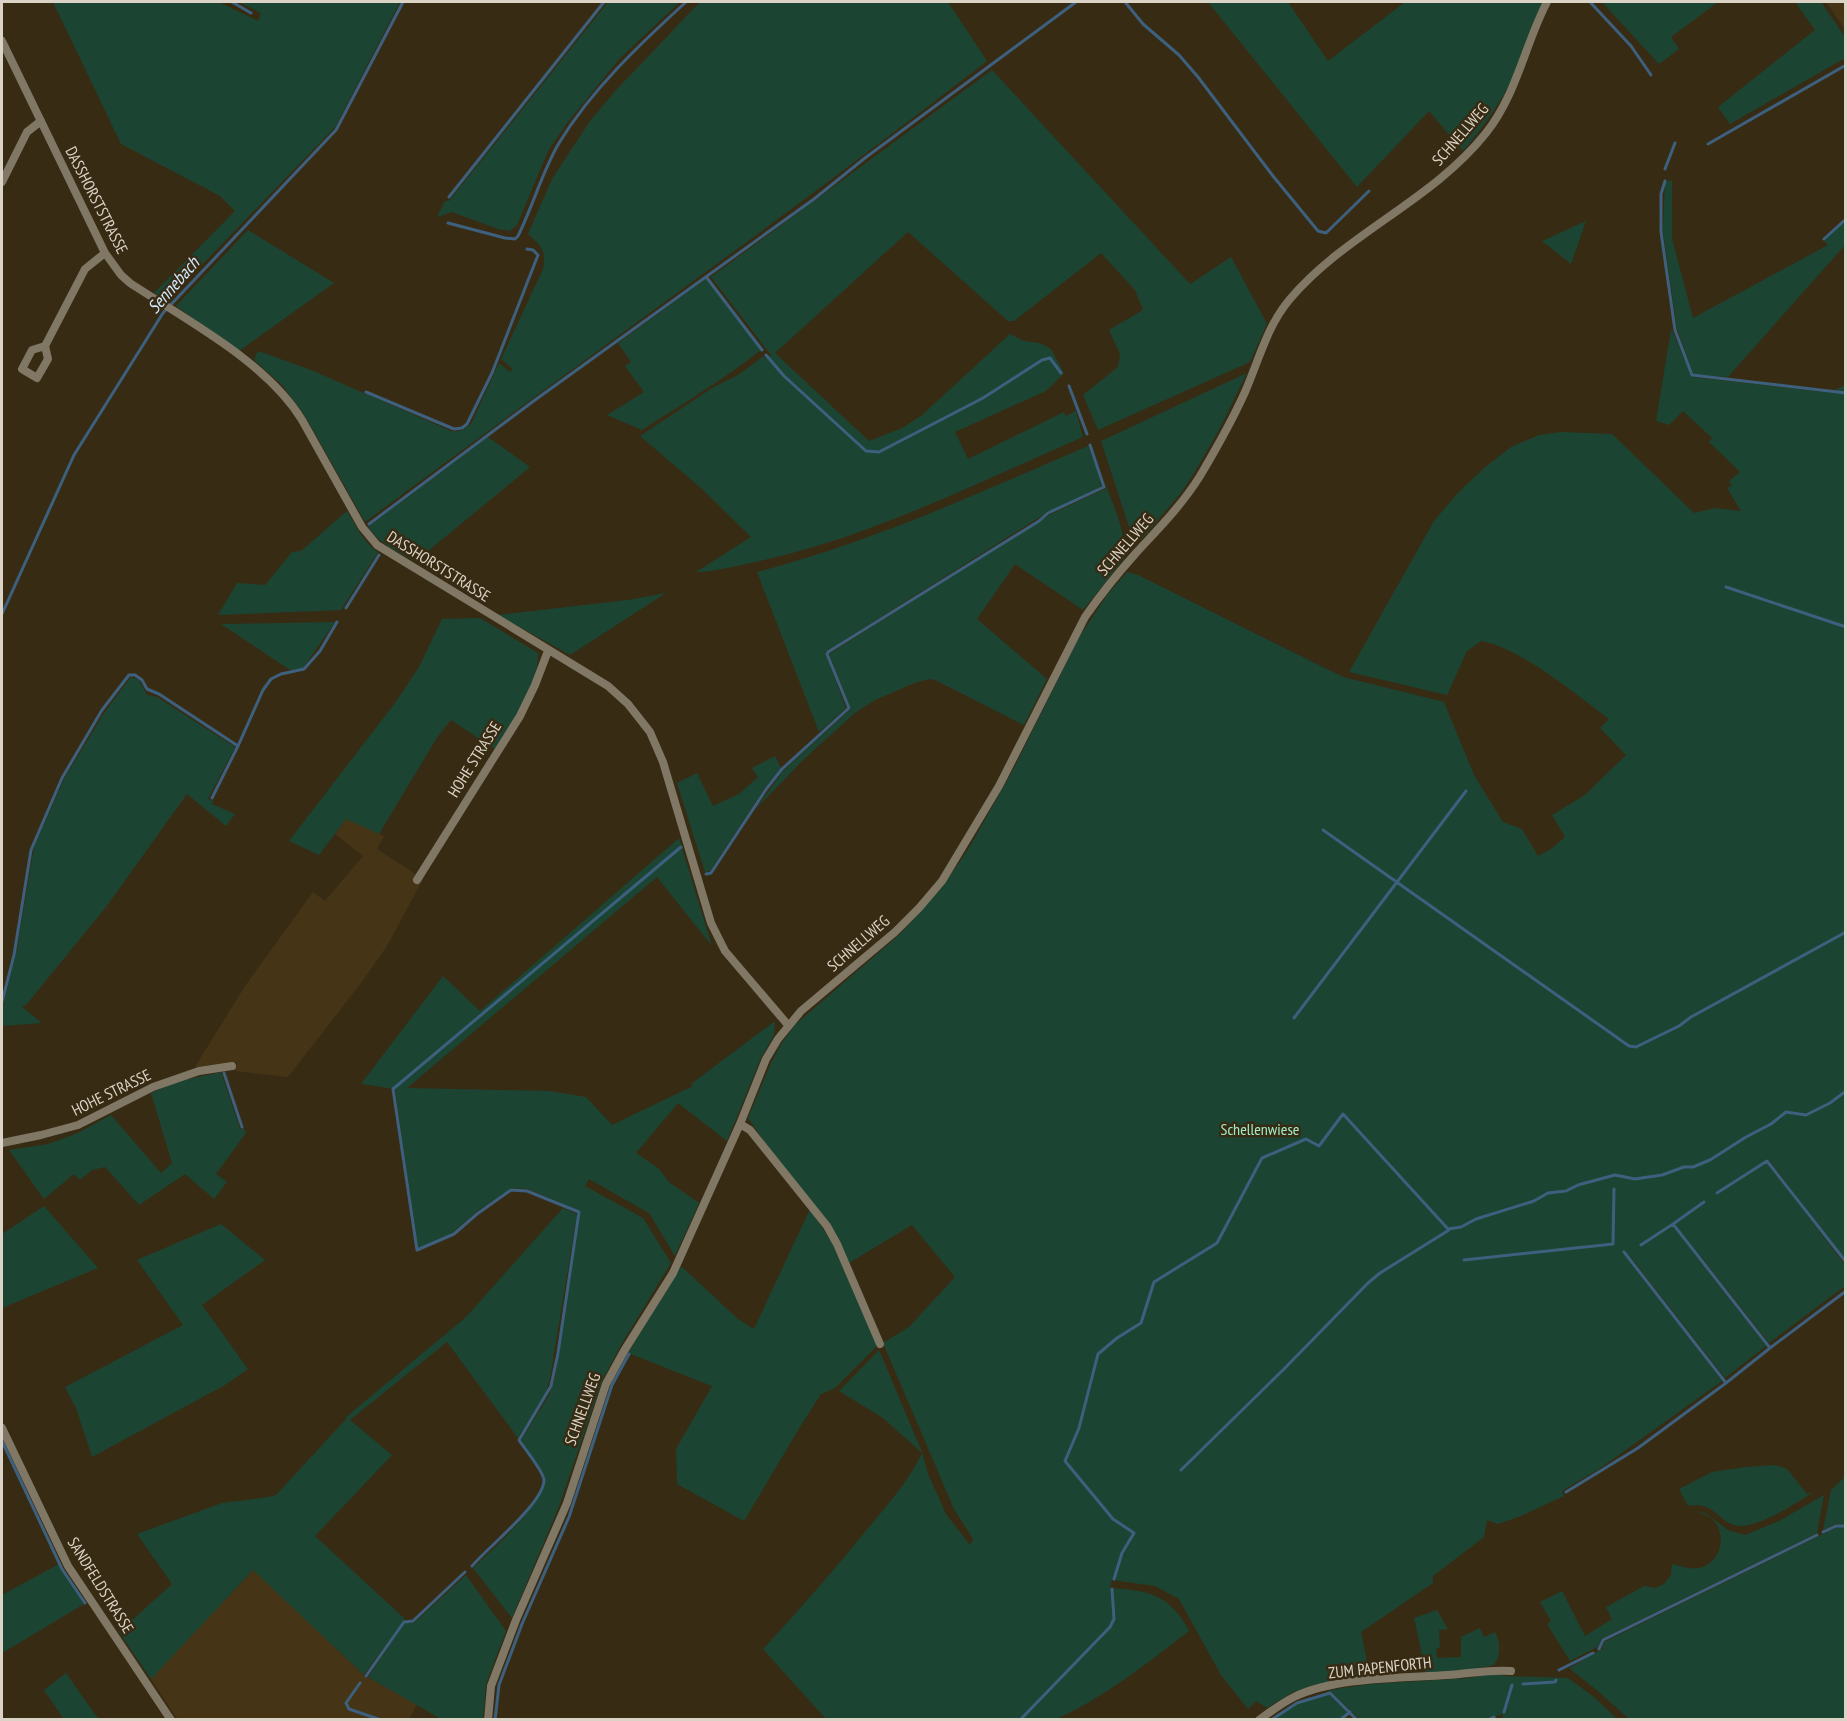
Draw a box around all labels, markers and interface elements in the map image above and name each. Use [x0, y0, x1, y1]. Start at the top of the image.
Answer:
street label: SCHNELLWEG [1428, 99, 1493, 169]
street label: DASSHORSTSTRASSE [61, 143, 133, 257]
water label: Sennebach [142, 251, 205, 318]
street label: SCHNELLWEG [1093, 509, 1158, 579]
street label: DASSHORSTSTRASSE [384, 526, 494, 606]
street label: HOHE STRASSE [443, 717, 505, 801]
street label: SCHNELLWEG [823, 910, 893, 975]
street label: HOHE STRASSE [68, 1064, 154, 1120]
park label: Schellenwiese [1221, 1119, 1299, 1139]
street label: SCHNELLWEG [560, 1370, 604, 1448]
street label: SANDFELDSTRASSE [64, 1533, 139, 1637]
street label: ZUM PAPENFORTH [1327, 1652, 1433, 1682]

